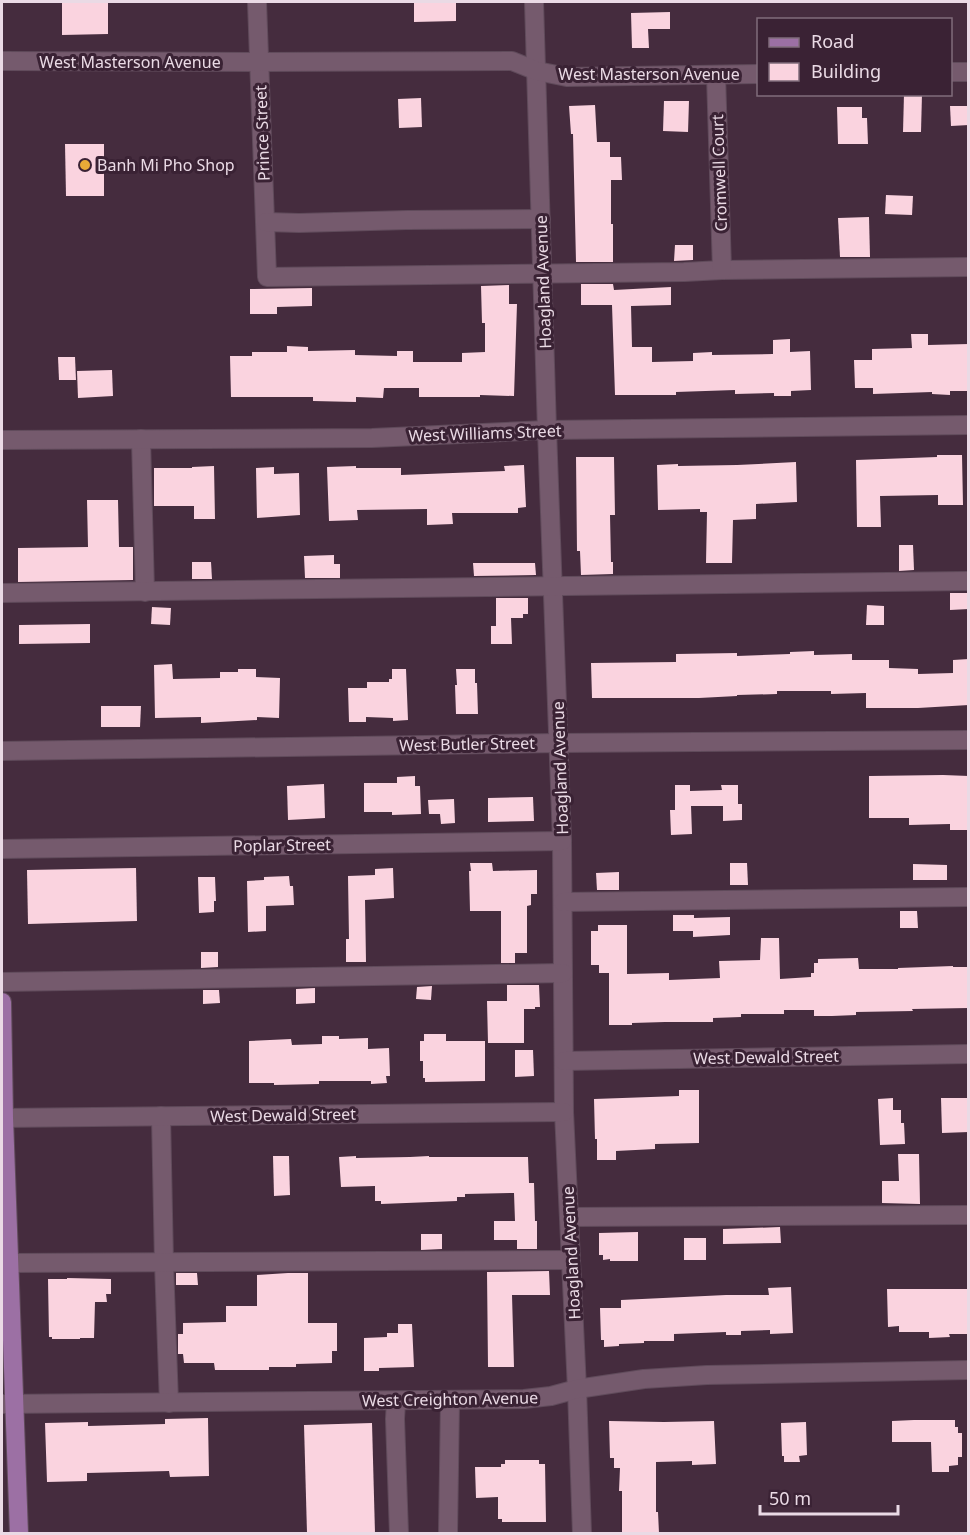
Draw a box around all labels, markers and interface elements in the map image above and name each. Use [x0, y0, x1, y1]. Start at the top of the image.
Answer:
legend [757, 18, 952, 96]
text: Road [811, 29, 854, 53]
street label: West Masterson Avenue [39, 51, 221, 73]
text: Building [811, 59, 881, 83]
street label: West Masterson Avenue [558, 63, 740, 85]
street label: Prince Street [249, 85, 275, 181]
street label: Cromwell Court [706, 114, 732, 232]
place label: Banh Mi Pho Shop [97, 154, 235, 176]
marker: Banh Mi Pho Shop [78, 158, 92, 172]
street label: Hoagland Avenue [530, 215, 556, 349]
street label: West Williams Street [408, 419, 562, 447]
street label: Hoagland Avenue [547, 701, 573, 835]
street label: West Butler Street [399, 732, 535, 756]
street label: Poplar Street [233, 833, 331, 857]
street label: West Dewald Street [693, 1045, 839, 1069]
street label: West Dewald Street [210, 1103, 356, 1127]
street label: Hoagland Avenue [557, 1186, 585, 1320]
street label: West Creighton Avenue [362, 1386, 538, 1412]
scale bar [760, 1478, 898, 1516]
text: 50 m [769, 1486, 811, 1510]

